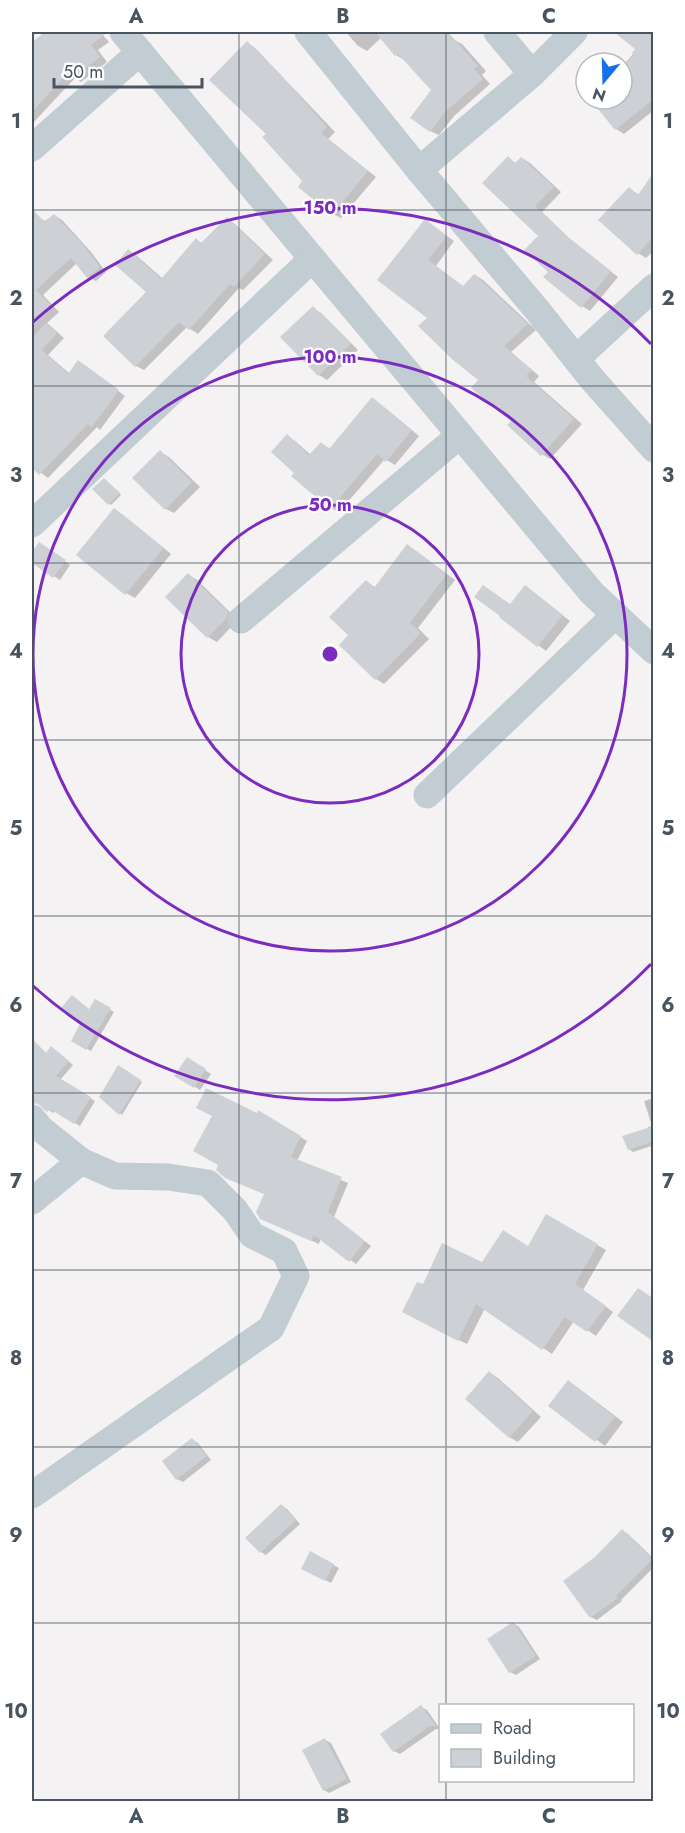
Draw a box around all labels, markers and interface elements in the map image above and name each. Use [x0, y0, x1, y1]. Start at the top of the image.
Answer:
text: A [128, 2, 144, 31]
text: B [336, 2, 350, 31]
text: C [542, 2, 556, 31]
scale bar [54, 51, 202, 89]
north arrow [574, 51, 634, 111]
text: 50 m [63, 59, 103, 85]
text: N [590, 82, 609, 108]
text: 1 [11, 107, 21, 136]
text: 1 [663, 107, 673, 136]
text: 150 m [304, 195, 356, 221]
text: 2 [9, 284, 23, 313]
text: 2 [661, 284, 675, 313]
text: 100 m [303, 344, 357, 370]
text: 3 [10, 461, 22, 490]
text: 3 [662, 461, 674, 490]
text: 50 m [308, 492, 352, 518]
text: 4 [9, 637, 23, 666]
text: 4 [661, 637, 675, 666]
centre of rings [320, 644, 340, 664]
text: 5 [10, 814, 23, 843]
text: 5 [662, 814, 675, 843]
text: 6 [9, 991, 23, 1020]
text: 6 [661, 991, 675, 1020]
text: 7 [10, 1167, 23, 1196]
text: 7 [662, 1167, 675, 1196]
text: 8 [10, 1344, 22, 1373]
text: 8 [662, 1344, 674, 1373]
text: 9 [9, 1521, 23, 1550]
text: 9 [661, 1521, 675, 1550]
text: 10 [4, 1697, 28, 1726]
text: 10 [656, 1697, 680, 1726]
legend [439, 1704, 634, 1782]
text: Road [493, 1715, 532, 1741]
text: Building [493, 1745, 556, 1771]
text: A [128, 1802, 144, 1831]
text: B [336, 1802, 350, 1831]
text: C [542, 1802, 556, 1831]

